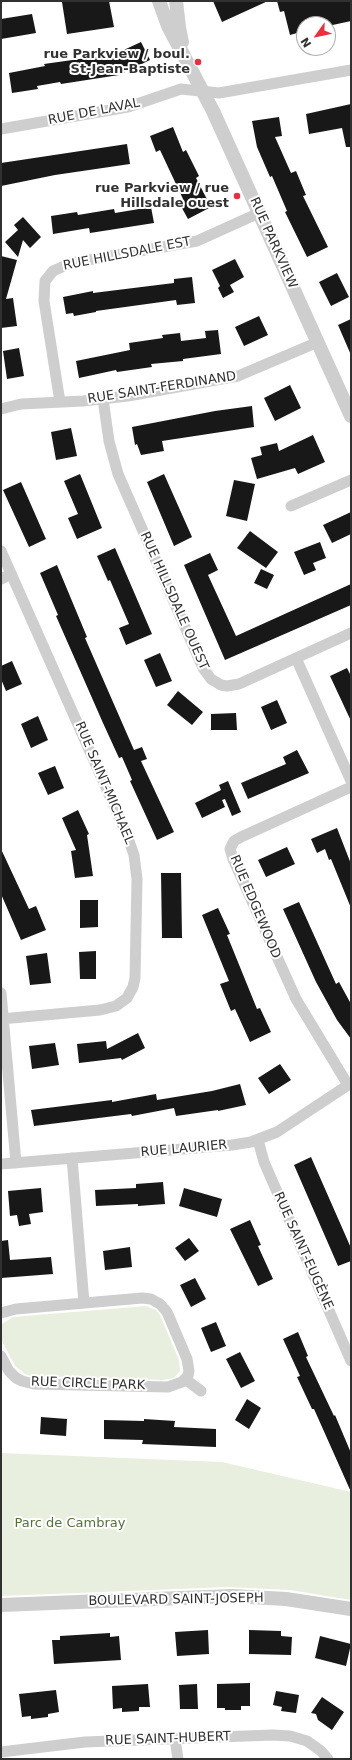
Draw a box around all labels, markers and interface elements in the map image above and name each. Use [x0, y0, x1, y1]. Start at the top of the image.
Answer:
north arrow [296, 16, 336, 56]
text: N [298, 35, 314, 50]
place label: rue Parkview / boul. St-Jean-Baptiste [44, 47, 190, 78]
marker: rue Parkview / boul. St-Jean-Baptiste [193, 57, 203, 67]
street label: RUE DE LAVAL [47, 95, 141, 129]
place label: rue Parkview / rue Hillsdale ouest [95, 181, 229, 212]
marker: rue Parkview / rue Hillsdale ouest [232, 191, 242, 201]
street label: RUE PARKVIEW [246, 195, 300, 291]
street label: RUE HILLSDALE EST [62, 234, 192, 274]
street label: RUE SAINT-FERDINAND [87, 369, 237, 407]
street label: RUE HILLSDALE OUEST [136, 529, 212, 673]
street label: RUE SAINT-MICHAEL [71, 719, 137, 847]
street label: RUE EDGEWOOD [226, 853, 284, 961]
street label: RUE LAURIER [140, 1137, 228, 1161]
street label: RUE SAINT-EUGÈNE [270, 1190, 336, 1312]
street label: RUE CIRCLE PARK [31, 1374, 145, 1394]
park label: Parc de Cambray [15, 1516, 125, 1532]
street label: BOULEVARD SAINT-JOSEPH [88, 1591, 264, 1609]
street label: RUE SAINT-HUBERT [105, 1729, 231, 1749]

